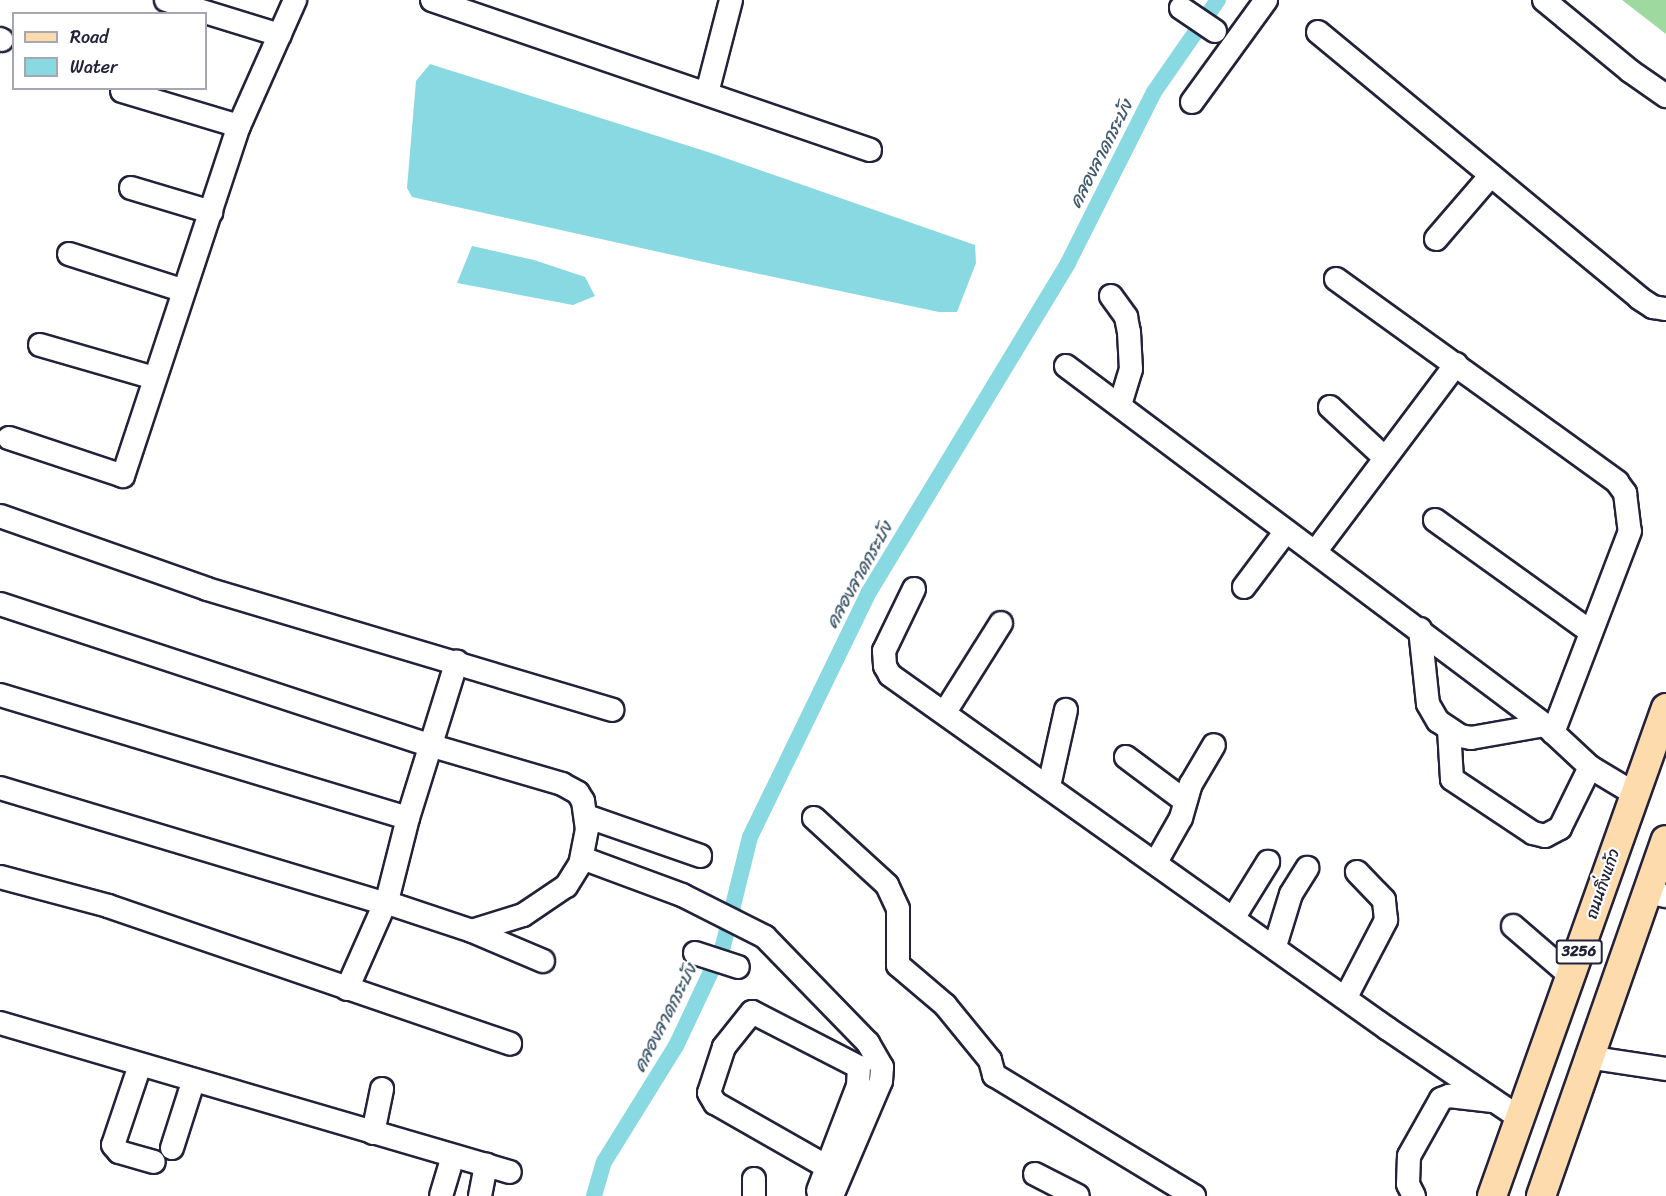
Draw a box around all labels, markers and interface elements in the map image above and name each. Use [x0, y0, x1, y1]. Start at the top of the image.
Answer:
legend [12, 12, 207, 90]
text: Road [70, 21, 109, 53]
text: Water [70, 51, 117, 83]
water label: คลองลาดกระบัง [1065, 97, 1137, 211]
water label: คลองลาดกระบัง [821, 518, 897, 632]
street label: ถนนกิ่งแก้ว [1582, 846, 1624, 922]
road number: 3256 [1555, 940, 1603, 964]
water label: คลองลาดกระบัง [629, 961, 701, 1075]

